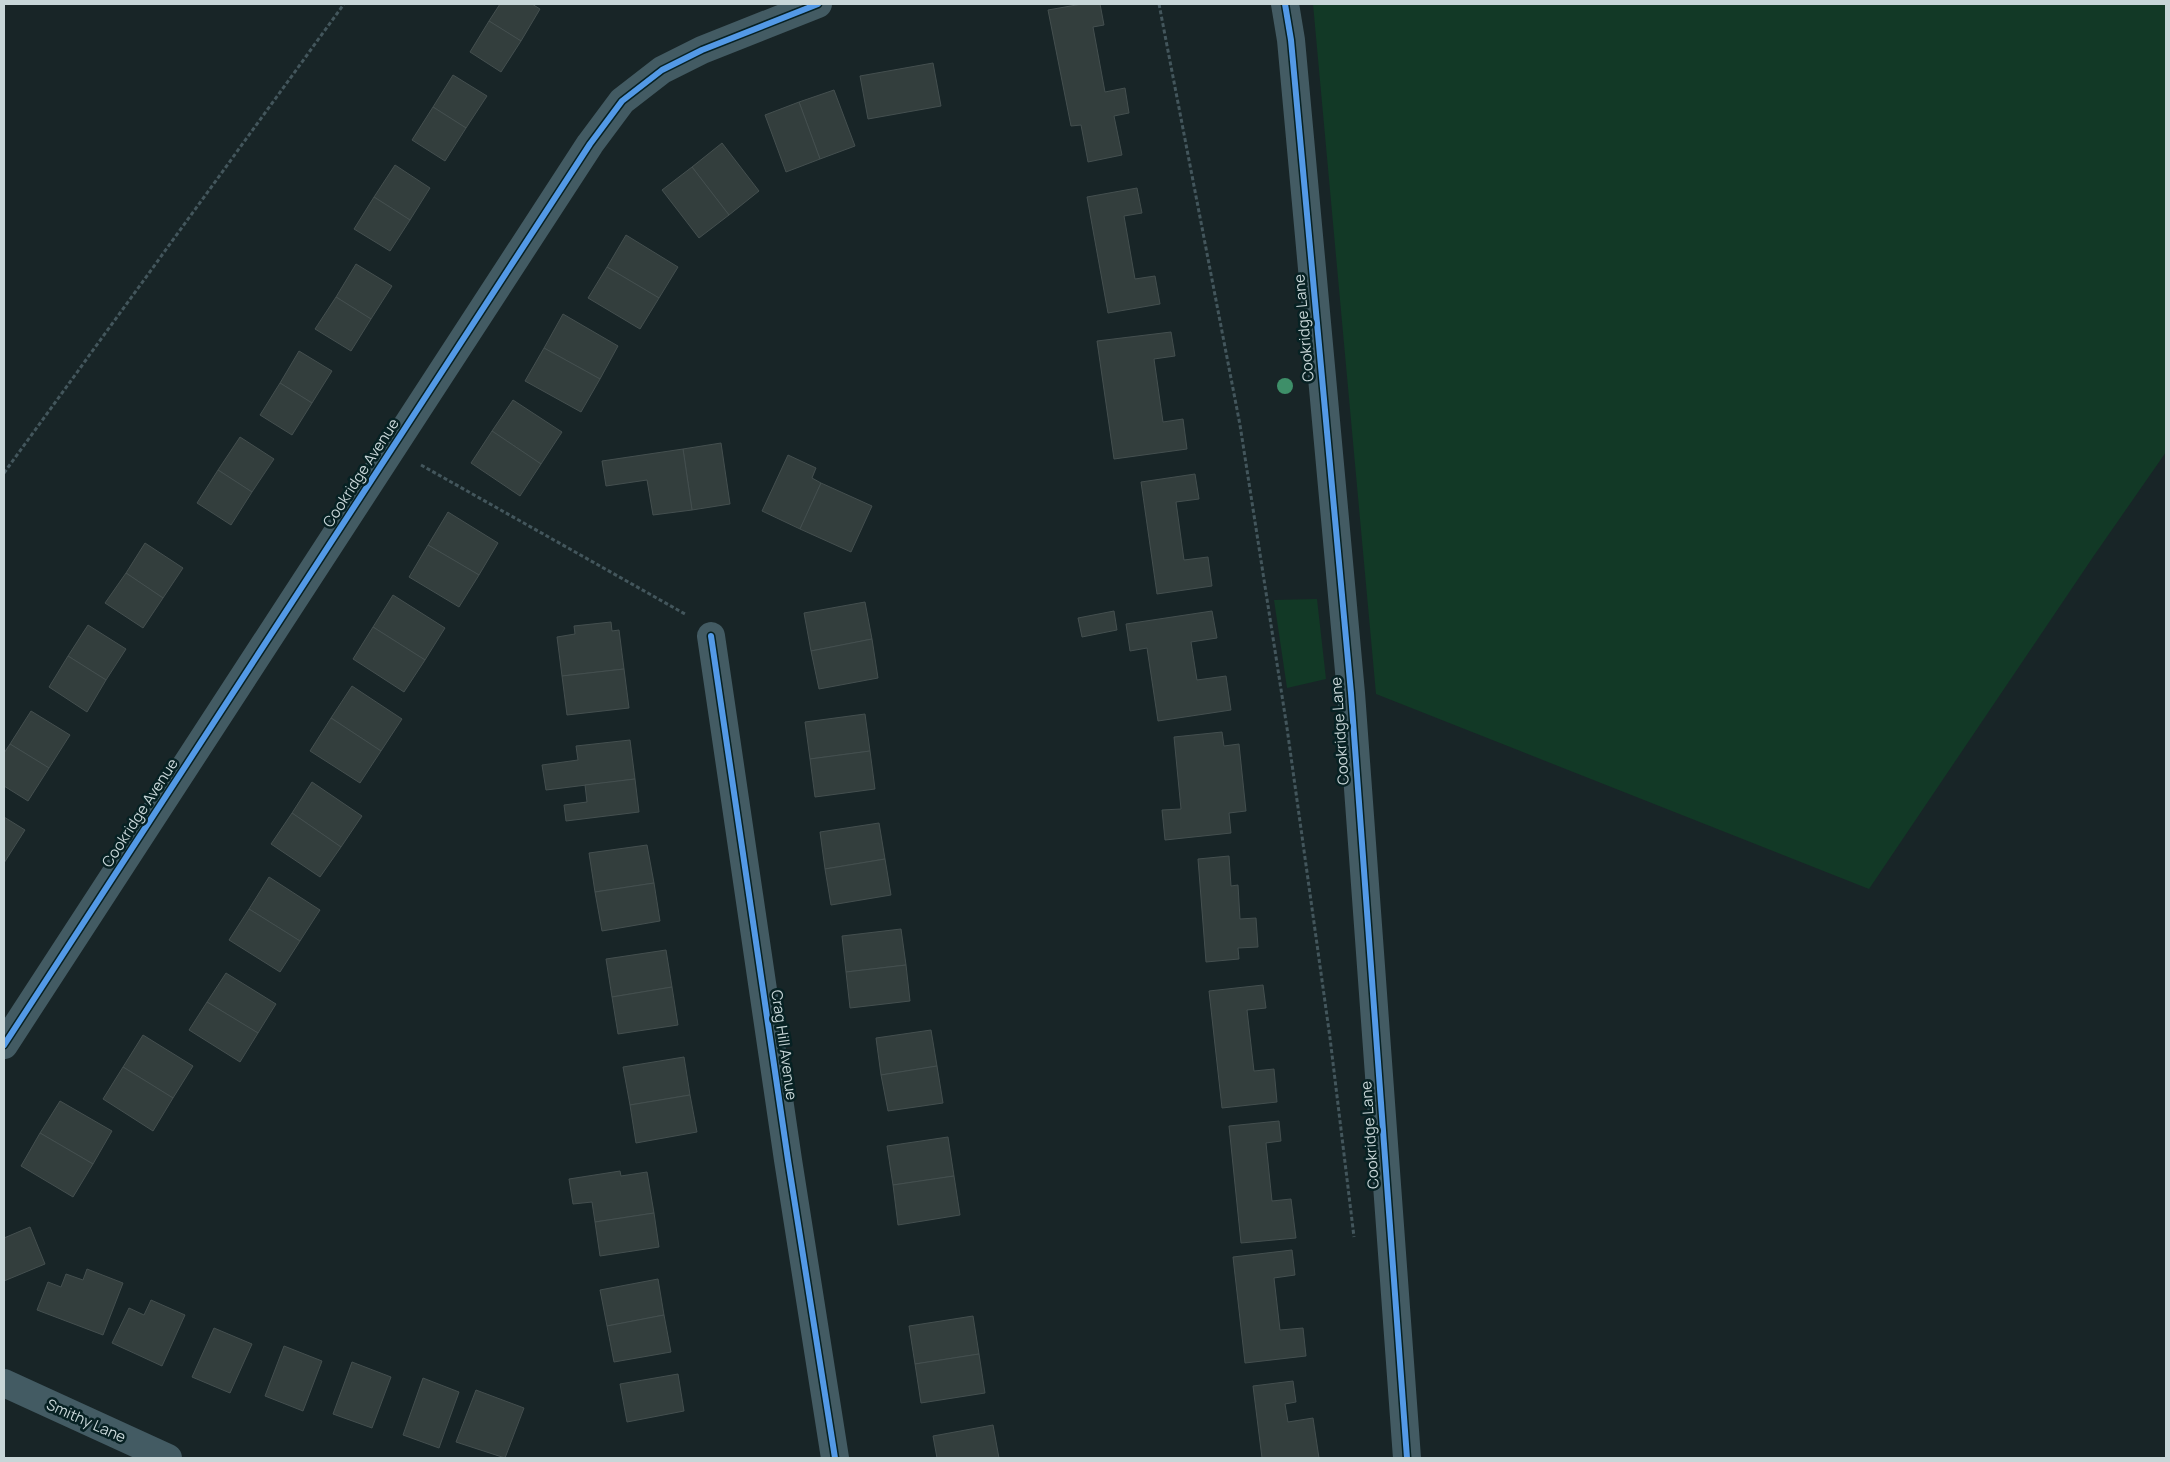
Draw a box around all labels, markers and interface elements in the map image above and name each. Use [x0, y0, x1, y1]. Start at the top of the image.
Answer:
street label: Cookridge Lane [1288, 273, 1319, 383]
street label: Cookridge Avenue [318, 414, 404, 531]
street label: Cookridge Lane [1325, 676, 1354, 786]
street label: Cookridge Avenue [97, 754, 183, 871]
street label: Crag Hill Avenue [766, 988, 803, 1102]
street label: Cookridge Lane [1355, 1080, 1384, 1190]
street label: Smithy Lane [43, 1394, 129, 1447]

